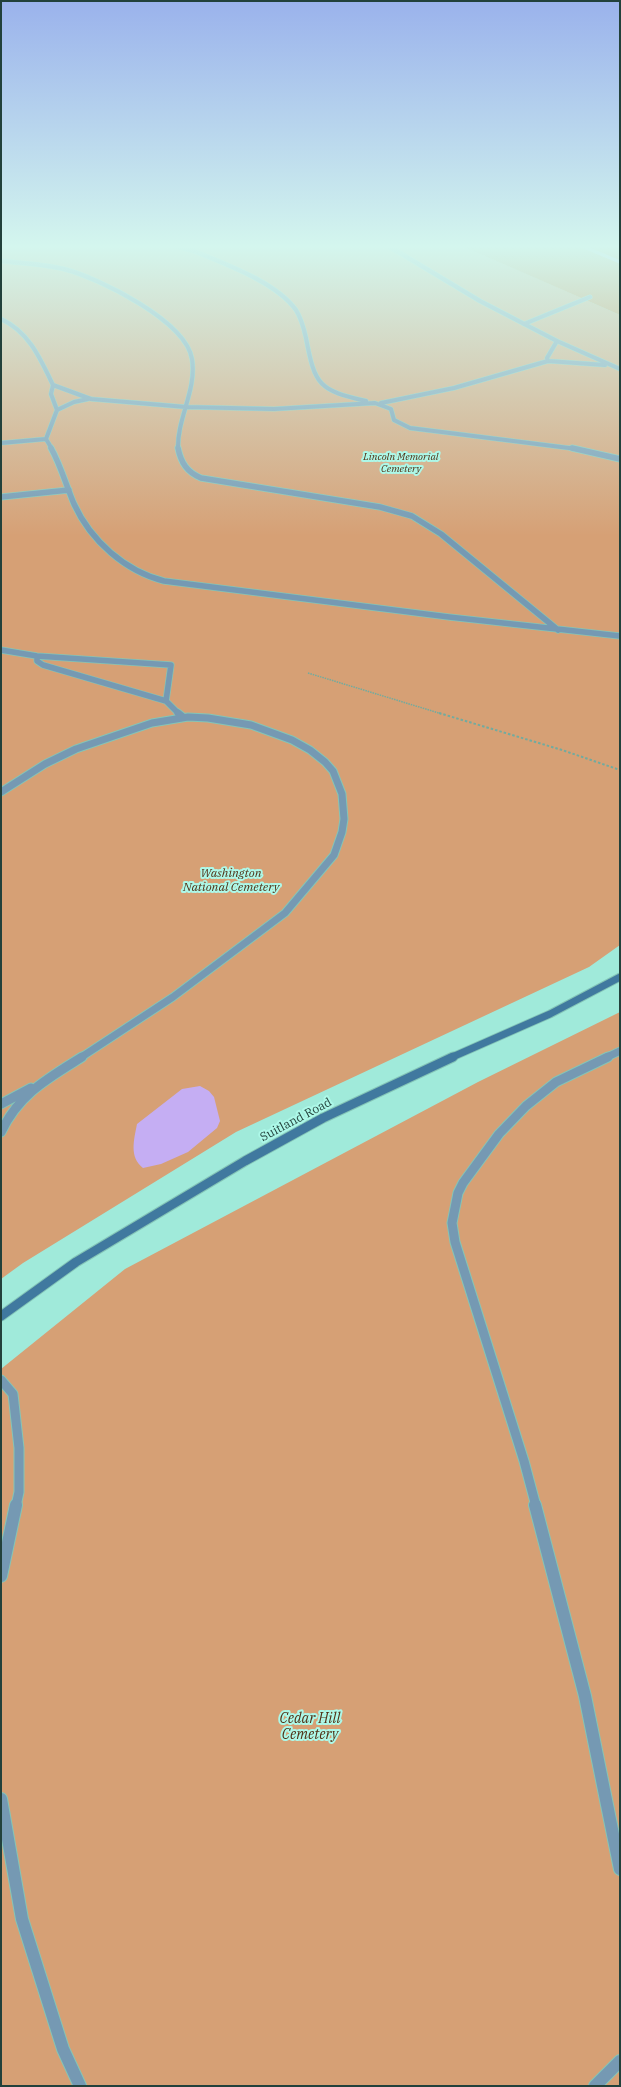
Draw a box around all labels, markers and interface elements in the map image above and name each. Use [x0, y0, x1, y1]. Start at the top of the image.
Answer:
park label: Lincoln Memorial Cemetery [363, 451, 439, 474]
park label: Washington National Cemetery [183, 867, 279, 895]
street label: Suitland Road [258, 1095, 334, 1145]
park label: Cedar Hill Cemetery [280, 1711, 340, 1744]

